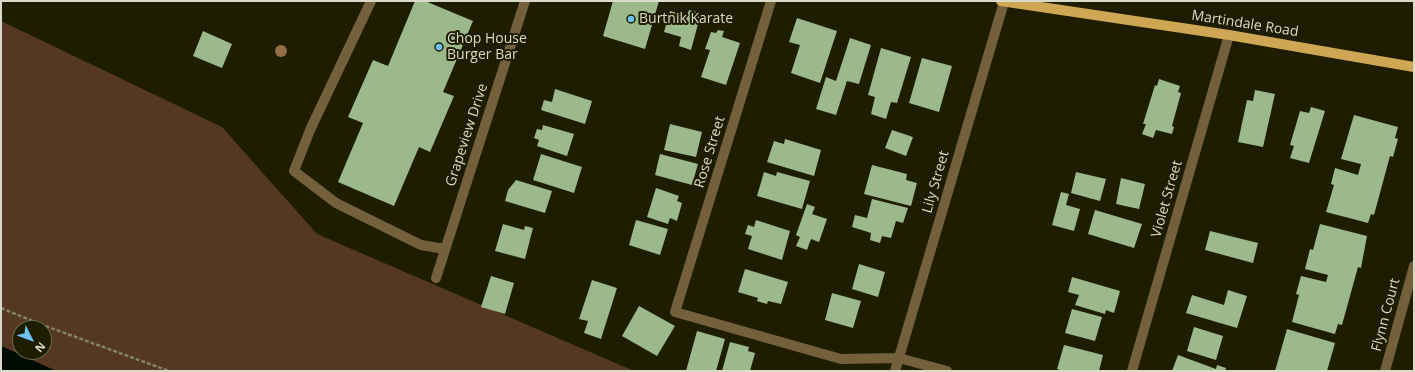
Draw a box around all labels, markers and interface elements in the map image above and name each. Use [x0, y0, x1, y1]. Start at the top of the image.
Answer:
street label: Martindale Road [1190, 7, 1300, 41]
place label: Burtnik Karate [639, 11, 733, 27]
marker: Burtnik Karate [626, 14, 636, 24]
place label: Chop House Burger Bar [447, 31, 527, 64]
marker: Chop House Burger Bar [434, 42, 444, 52]
street label: Grapeview Drive [442, 81, 492, 189]
street label: Rose Street [691, 114, 729, 190]
street label: Lily Street [919, 149, 953, 215]
street label: Violet Street [1148, 159, 1186, 239]
street label: Flynn Court [1368, 277, 1404, 353]
north arrow [12, 320, 52, 360]
text: N [32, 339, 49, 356]

